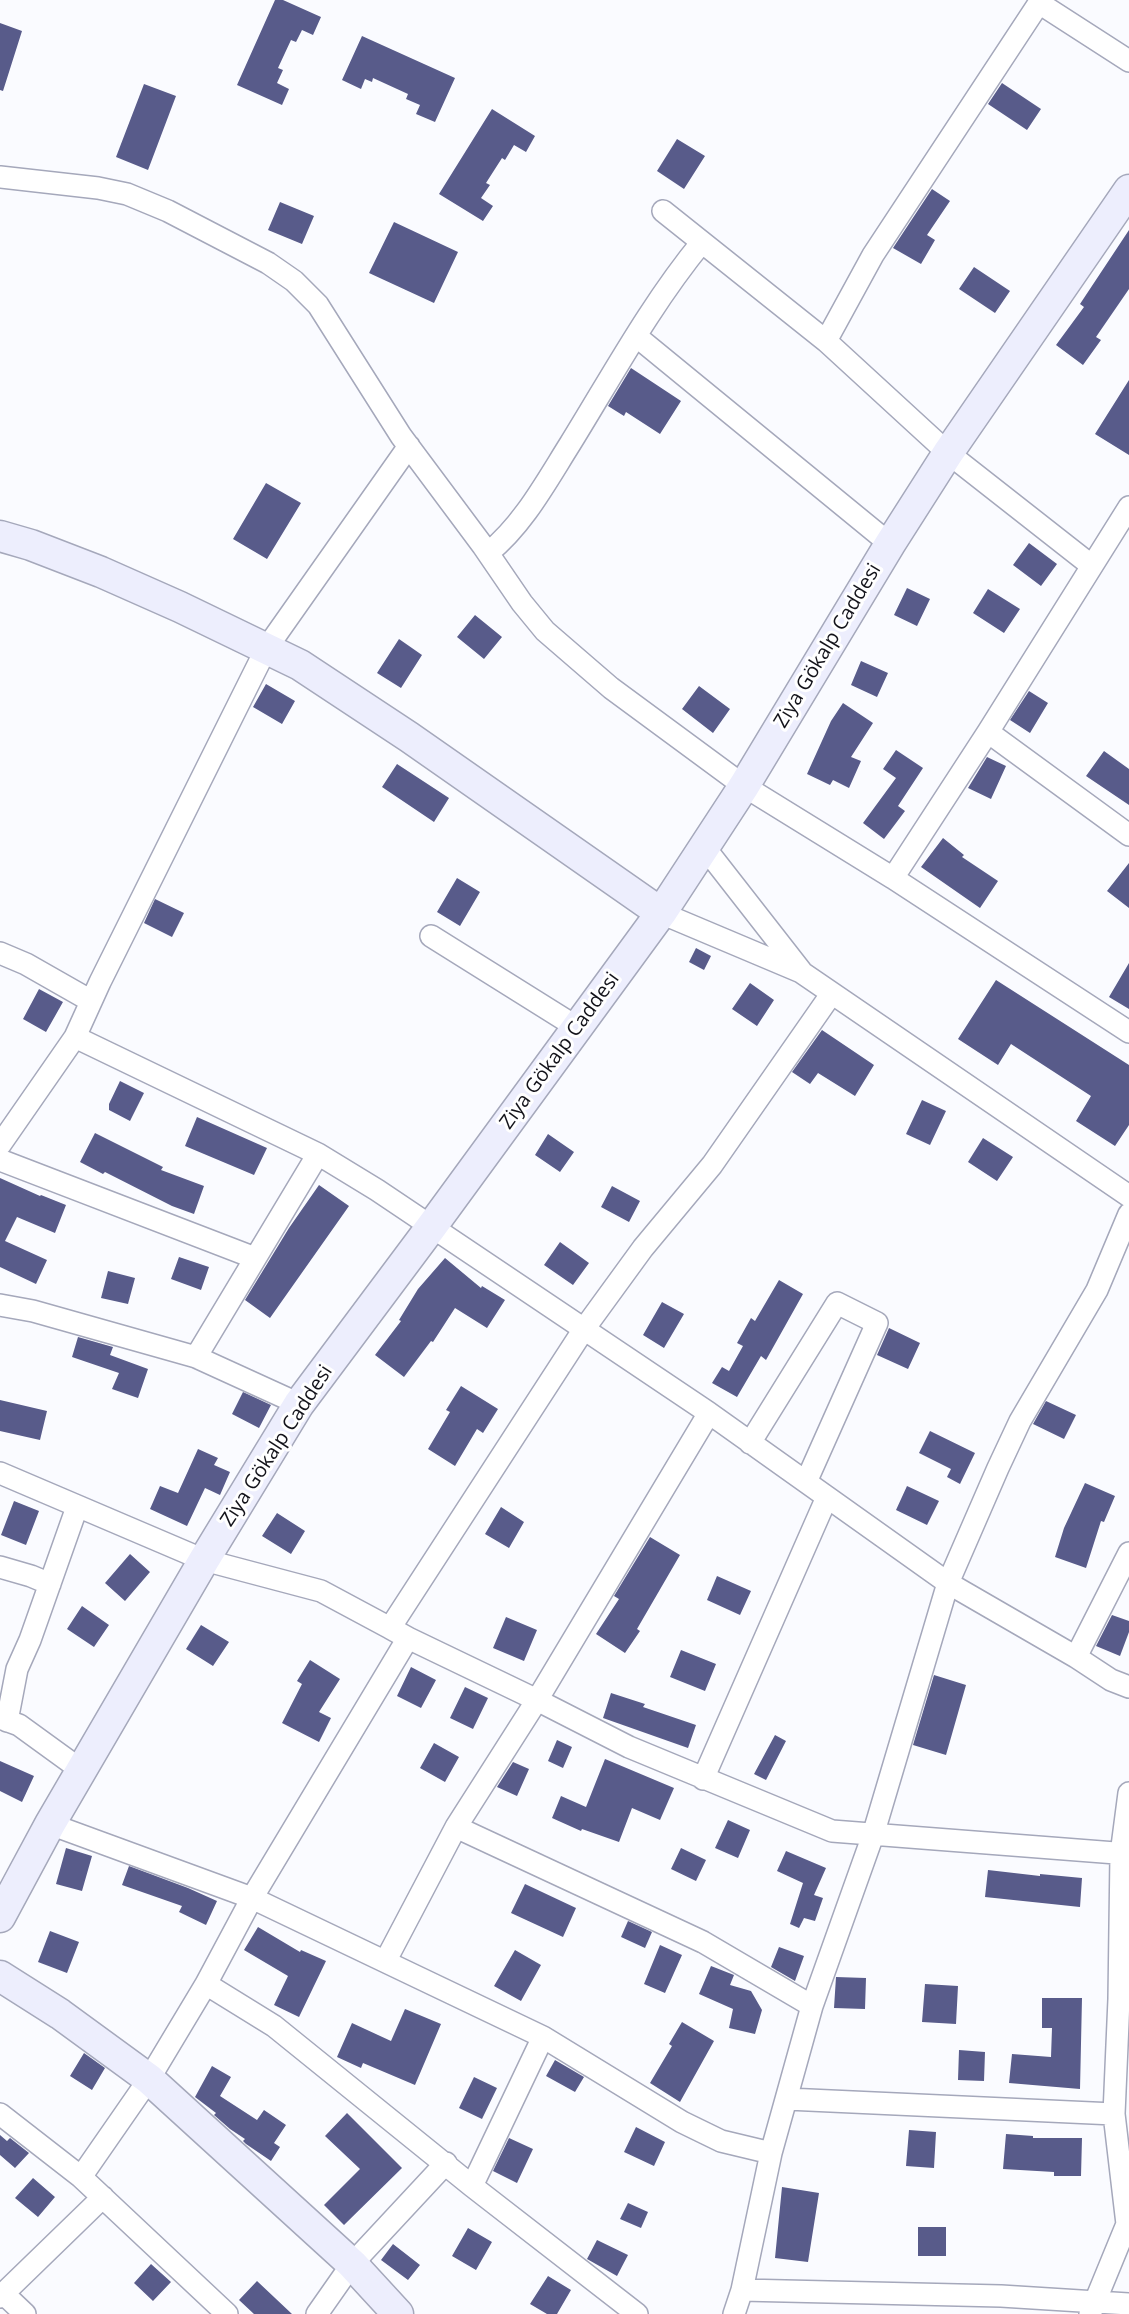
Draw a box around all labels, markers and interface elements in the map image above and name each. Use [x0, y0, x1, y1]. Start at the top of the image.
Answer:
street label: Ziya Gökalp Caddesi [769, 559, 887, 733]
street label: Ziya Gökalp Caddesi [495, 968, 625, 1134]
street label: Ziya Gökalp Caddesi [216, 1361, 338, 1531]

